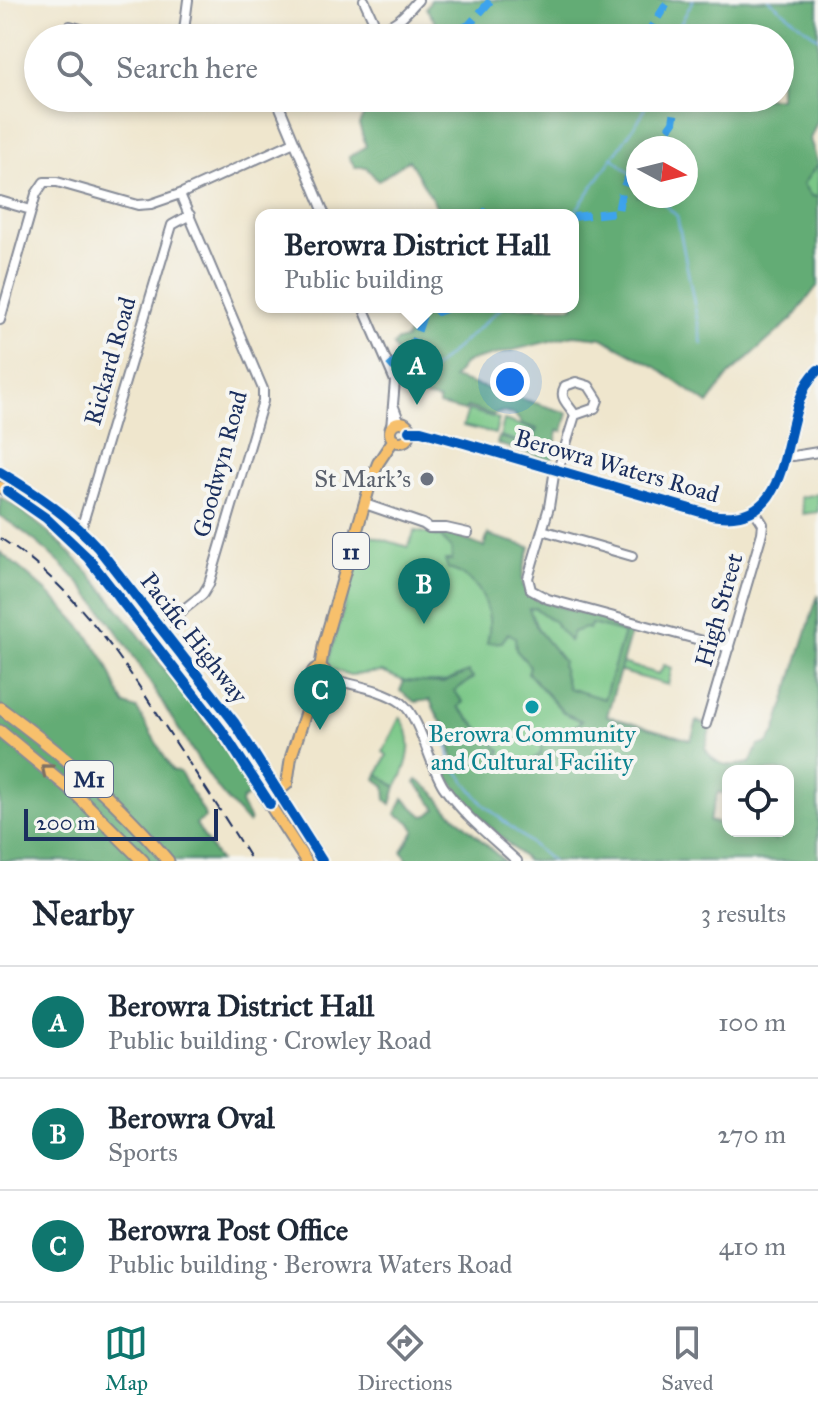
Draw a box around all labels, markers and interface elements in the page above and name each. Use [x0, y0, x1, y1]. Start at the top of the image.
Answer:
search box [24, 24, 794, 112]
icon: search [52, 46, 96, 90]
text: Search here [116, 50, 258, 86]
north arrow [626, 136, 698, 208]
popup [255, 209, 579, 313]
text: Berowra District Hall [284, 227, 550, 263]
text: Public building [284, 263, 443, 295]
street label: Rickard Road [77, 293, 143, 429]
pin: A [391, 339, 443, 405]
your location [490, 362, 530, 402]
street label: Goodwyn Road [186, 388, 254, 540]
street label: Berowra Waters Road [511, 422, 723, 510]
place label: St Mark's [314, 464, 411, 494]
marker: St Mark's [418, 470, 436, 488]
road number: 11 [333, 533, 369, 569]
street label: High Street [688, 549, 750, 670]
pin: B [398, 558, 450, 624]
street label: Pacific Highway [134, 567, 255, 710]
pin: C [294, 664, 346, 730]
marker: Berowra Community and Cultural Facility [523, 698, 541, 716]
place label: Berowra Community and Cultural Facility [428, 719, 637, 777]
road number: M1 [65, 761, 113, 797]
one-way arrow [40, 764, 55, 779]
map controls [722, 765, 794, 837]
button: locate [722, 765, 794, 837]
scale bar [24, 805, 218, 841]
text: 200 m [36, 809, 96, 836]
text: Nearby [32, 893, 134, 934]
text: 3 results [701, 897, 786, 929]
text: Berowra District Hall [108, 988, 374, 1024]
text: A [49, 1006, 67, 1038]
text: 100 m [718, 1006, 786, 1038]
text: Public building · Crowley Road [108, 1024, 432, 1056]
text: Berowra Oval [108, 1100, 275, 1136]
text: B [49, 1118, 67, 1150]
text: 270 m [717, 1118, 786, 1150]
text: Sports [108, 1136, 178, 1168]
text: Berowra Post Office [108, 1212, 348, 1248]
text: C [49, 1230, 67, 1262]
text: 410 m [719, 1230, 786, 1262]
text: Public building · Berowra Waters Road [108, 1248, 513, 1280]
tab: Map [104, 1321, 148, 1396]
tab: Directions [357, 1321, 452, 1396]
tab: Saved [661, 1321, 713, 1396]

